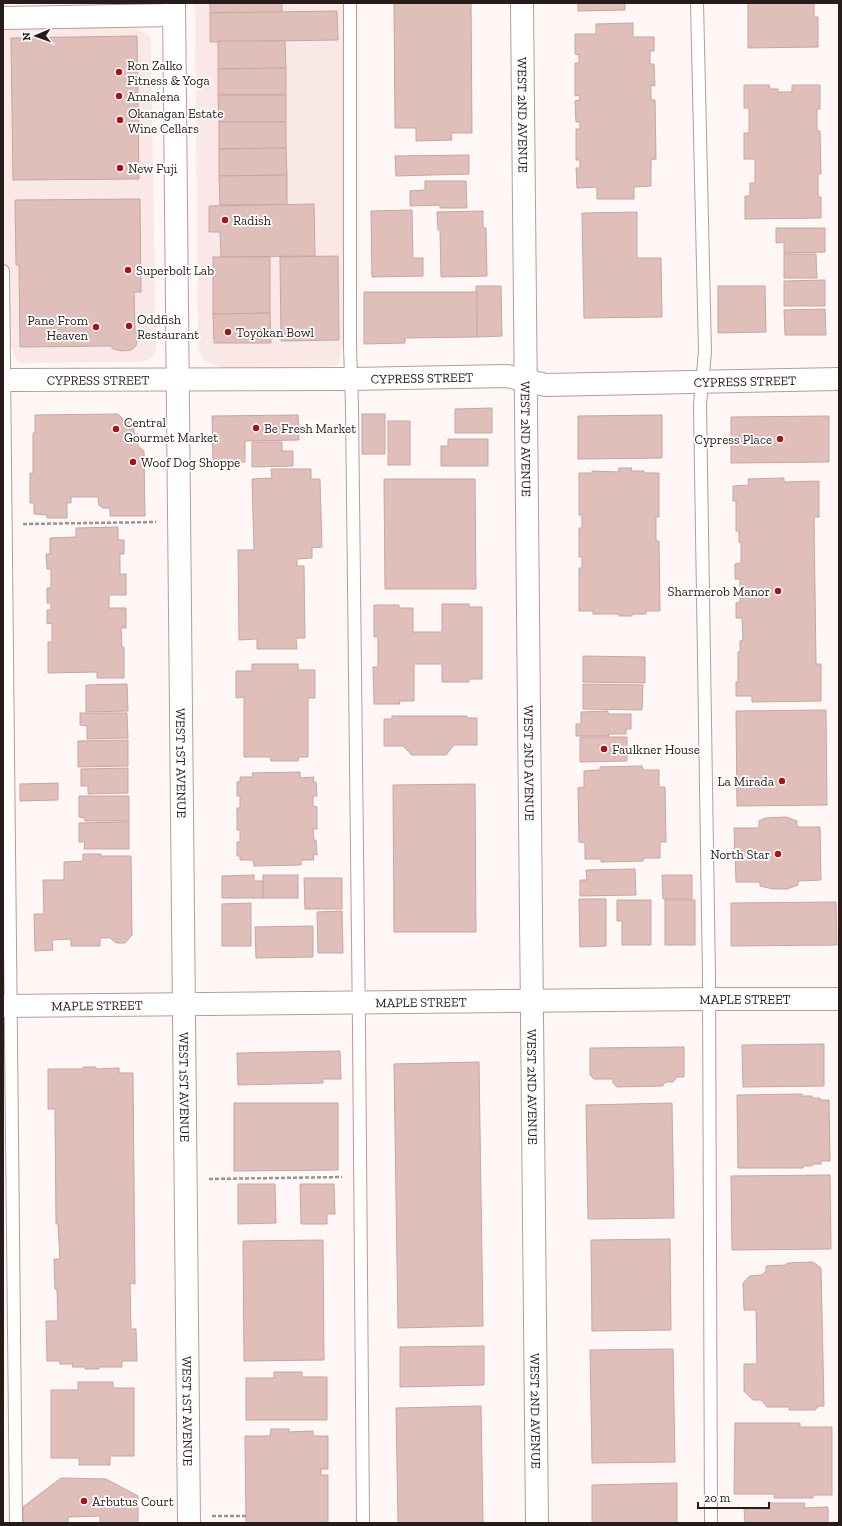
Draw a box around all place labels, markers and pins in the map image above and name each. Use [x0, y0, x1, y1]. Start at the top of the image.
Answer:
place label: Ron Zalko Fitness & Yoga [127, 58, 210, 88]
marker: Ron Zalko Fitness & Yoga [114, 67, 124, 77]
place label: Annalena [127, 89, 181, 104]
marker: Annalena [114, 91, 124, 101]
place label: Okanagan Estate Wine Cellars [128, 106, 223, 136]
marker: Okanagan Estate Wine Cellars [115, 115, 125, 125]
place label: New Fuji [128, 161, 178, 177]
marker: New Fuji [115, 163, 125, 173]
place label: Radish [233, 213, 272, 228]
marker: Radish [220, 215, 230, 225]
place label: Superbolt Lab [136, 263, 214, 278]
marker: Superbolt Lab [123, 265, 133, 275]
place label: Oddfish Restaurant [137, 312, 199, 342]
place label: Pane From Heaven [27, 313, 89, 343]
marker: Oddfish Restaurant [124, 321, 134, 331]
marker: Pane From Heaven [91, 322, 101, 332]
place label: Toyokan Bowl [236, 325, 314, 340]
marker: Toyokan Bowl [223, 327, 233, 337]
place label: Central Gourmet Market [124, 415, 218, 445]
place label: Be Fresh Market [264, 421, 356, 436]
marker: Be Fresh Market [251, 423, 261, 433]
marker: Central Gourmet Market [111, 424, 121, 434]
place label: Cypress Place [695, 432, 772, 447]
marker: Cypress Place [775, 434, 785, 444]
place label: Woof Dog Shoppe [141, 455, 240, 470]
marker: Woof Dog Shoppe [128, 457, 138, 467]
place label: Sharmerob Manor [668, 584, 770, 599]
marker: Sharmerob Manor [773, 586, 783, 596]
place label: Faulkner House [612, 742, 700, 757]
marker: Faulkner House [599, 744, 609, 754]
place label: La Mirada [717, 774, 775, 789]
marker: La Mirada [777, 776, 787, 786]
place label: North Star [710, 847, 770, 862]
marker: North Star [773, 849, 783, 859]
place label: Arbutus Court [92, 1494, 174, 1509]
marker: Arbutus Court [79, 1496, 89, 1506]

